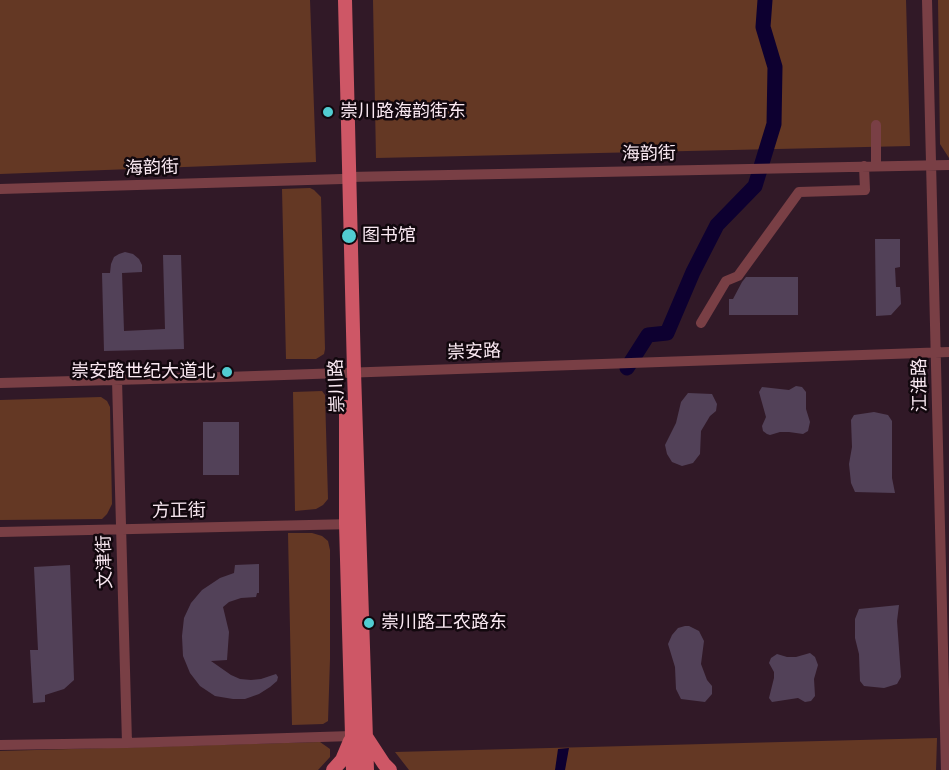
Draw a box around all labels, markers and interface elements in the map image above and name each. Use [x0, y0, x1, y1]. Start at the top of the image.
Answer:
place label: 崇川路海韵街东 [340, 101, 466, 123]
marker: 崇川路海韵街东 [321, 105, 335, 119]
street label: 海韵街 [622, 143, 676, 165]
street label: 海韵街 [125, 156, 179, 180]
place label: 图书馆 [362, 225, 416, 247]
marker: 图书馆 [340, 227, 358, 245]
street label: 崇安路 [447, 340, 501, 364]
street label: 江淮路 [909, 358, 931, 412]
street label: 崇川路 [325, 359, 349, 413]
place label: 崇安路世纪大道北 [71, 361, 215, 383]
marker: 崇安路世纪大道北 [220, 365, 234, 379]
street label: 方正街 [152, 500, 206, 522]
street label: 文津街 [93, 535, 117, 589]
place label: 崇川路工农路东 [381, 612, 507, 634]
marker: 崇川路工农路东 [362, 616, 376, 630]

